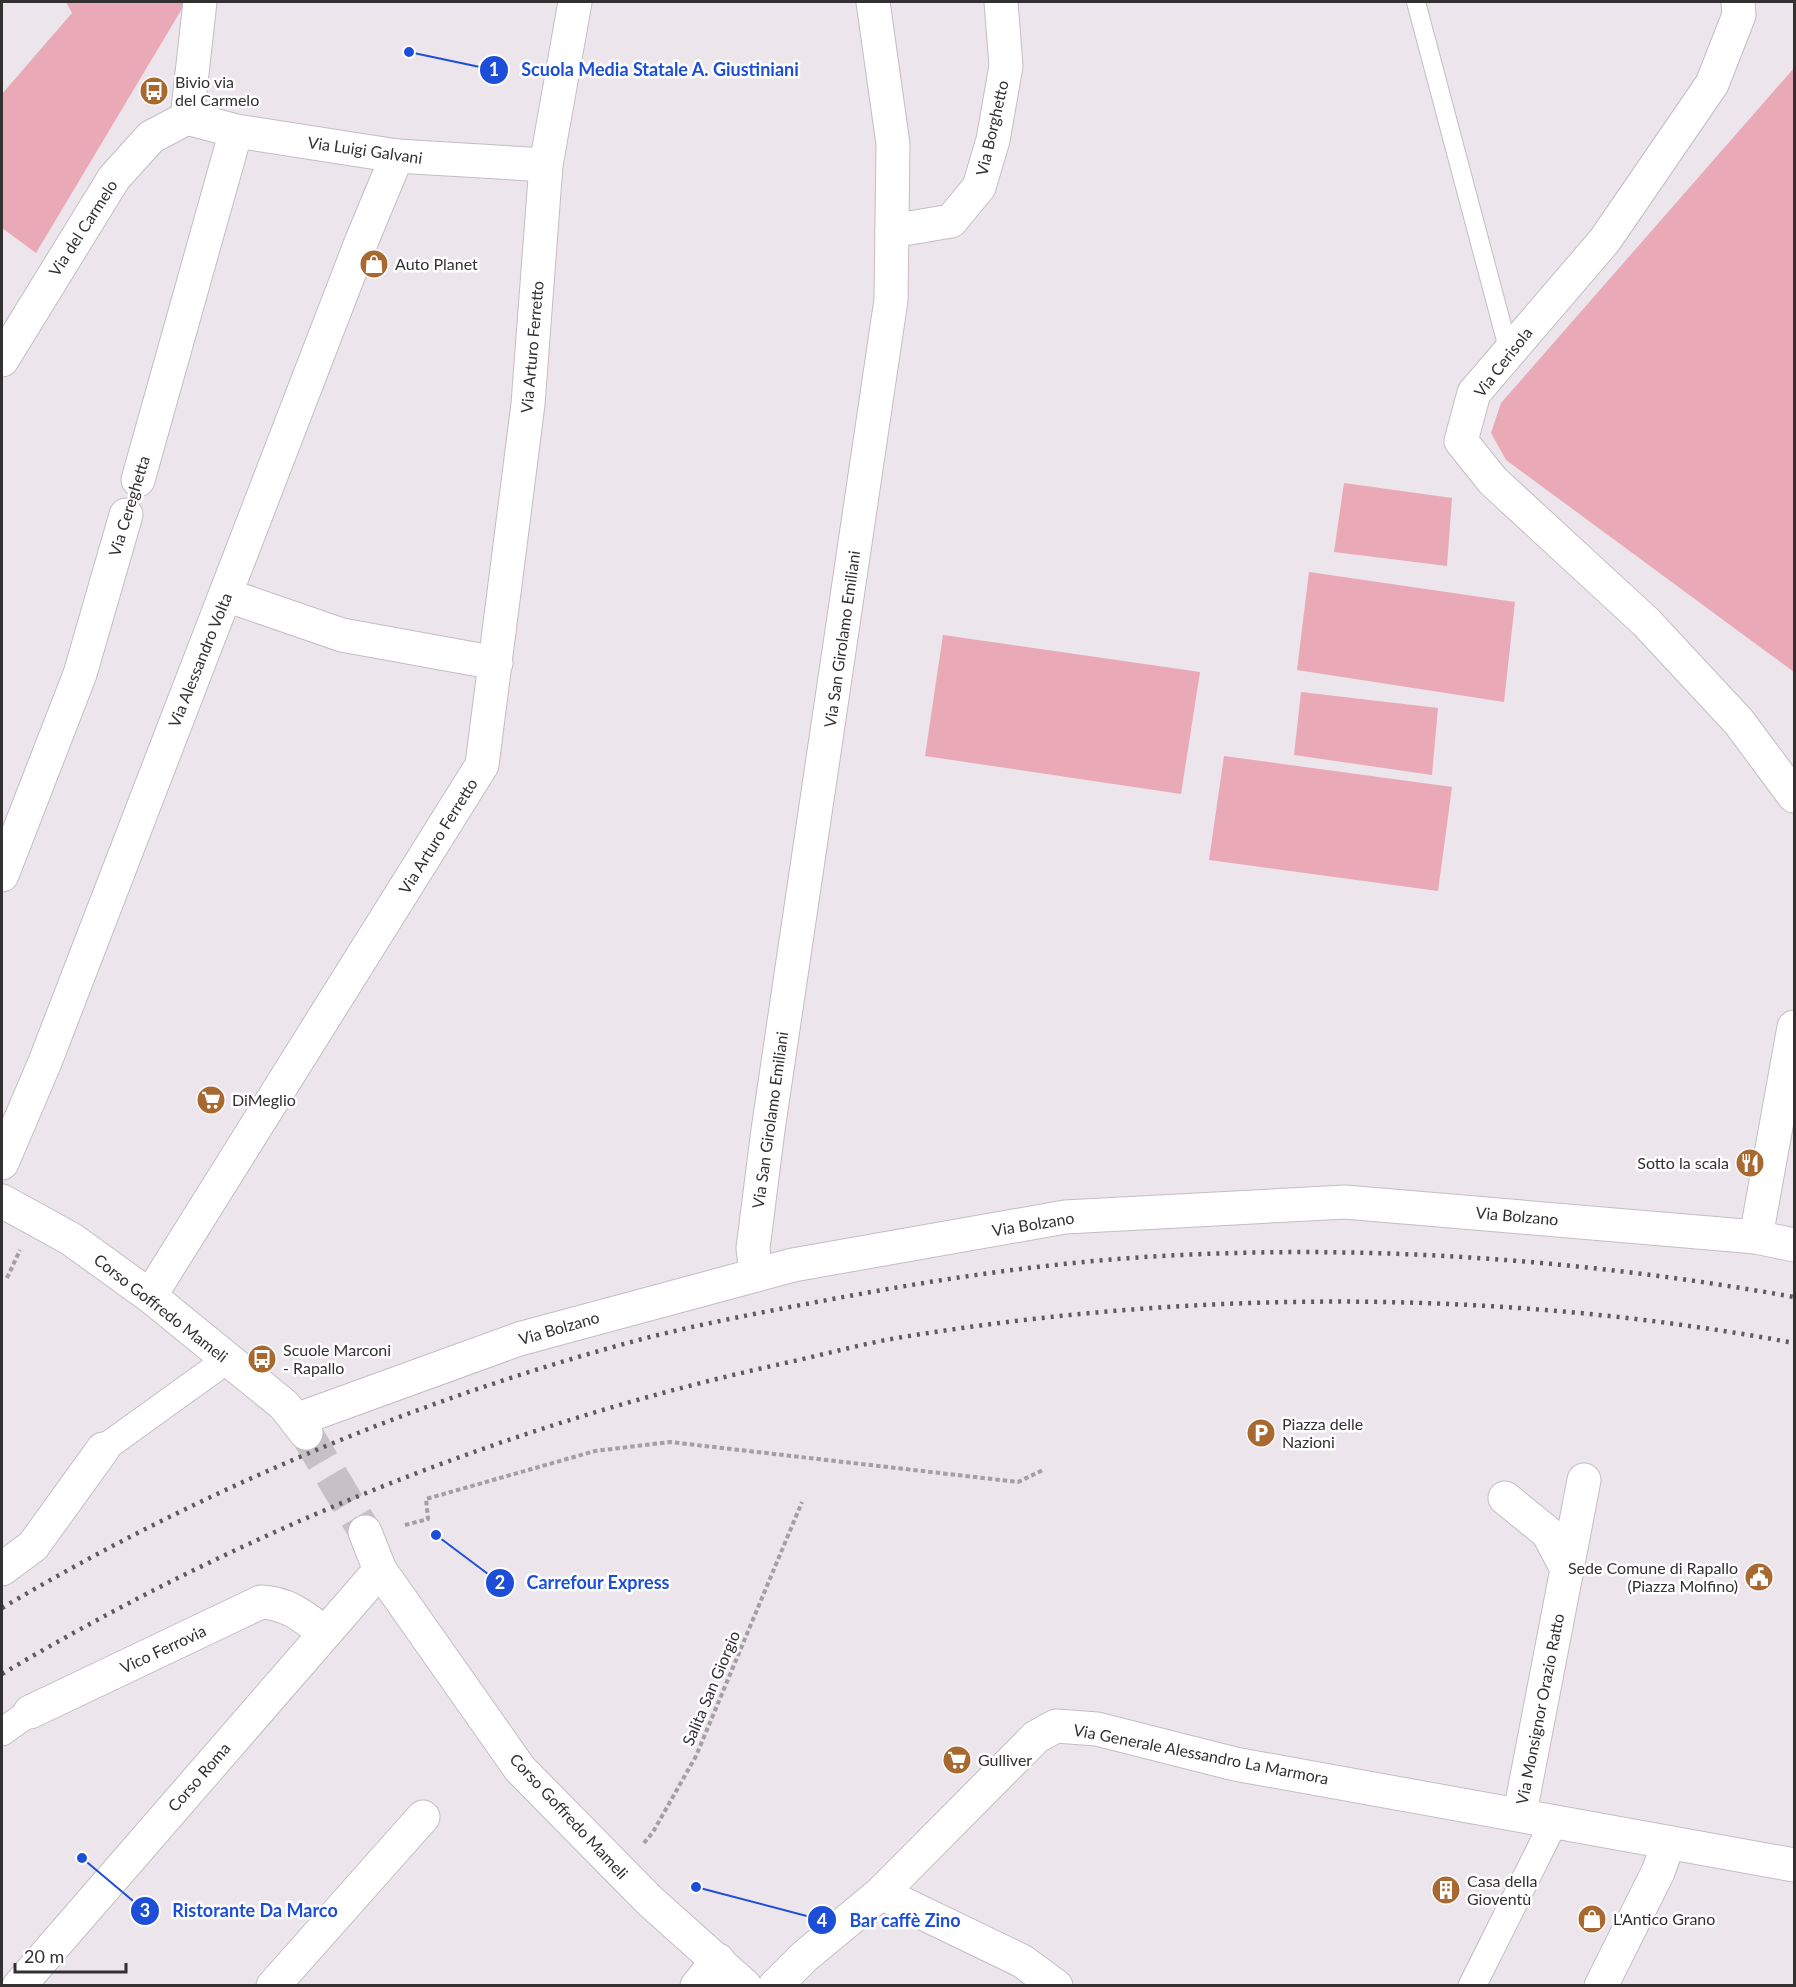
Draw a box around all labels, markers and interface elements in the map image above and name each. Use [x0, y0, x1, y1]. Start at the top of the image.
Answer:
callout: Scuola Media Statale A. Giustiniani [479, 52, 811, 88]
text: 1 [489, 58, 499, 80]
text: Scuola Media Statale A. Giustiniani [521, 58, 799, 80]
place label: Bivio via del Carmelo [175, 72, 259, 109]
bus stop icon: Bivio via del Carmelo [138, 75, 170, 107]
street label: Via Borghetto [971, 78, 1012, 177]
street label: Via Luigi Galvani [306, 132, 424, 167]
street label: Via del Carmelo [44, 176, 121, 279]
shop icon: Auto Planet [358, 248, 390, 280]
place label: Auto Planet [395, 254, 478, 273]
street label: Via Arturo Ferretto [516, 280, 547, 414]
street label: Via Cerisola [1470, 323, 1536, 400]
street label: Via Cereghetta [104, 453, 153, 558]
street label: Via San Girolamo Emiliani [820, 549, 863, 729]
street label: Via Alessandro Volta [164, 590, 235, 730]
street label: Via Arturo Ferretto [394, 774, 481, 897]
street label: Via San Girolamo Emiliani [748, 1030, 791, 1210]
supermarket icon: DiMeglio [195, 1084, 227, 1116]
place label: DiMeglio [232, 1090, 296, 1109]
restaurant icon: Sotto la scala [1734, 1147, 1766, 1179]
place label: Sotto la scala [1637, 1153, 1729, 1172]
street label: Via Bolzano [1475, 1202, 1559, 1229]
street label: Via Bolzano [990, 1208, 1075, 1239]
street label: Corso Goffredo Mameli [91, 1249, 232, 1366]
street label: Via Bolzano [516, 1307, 601, 1348]
place label: Scuole Marconi - Rapallo [283, 1340, 391, 1377]
bus stop icon: Scuole Marconi - Rapallo [246, 1343, 278, 1375]
place label: Piazza delle Nazioni [1282, 1414, 1363, 1451]
parking icon: Piazza delle Nazioni [1245, 1417, 1277, 1449]
place label: Sede Comune di Rapallo (Piazza Molfino) [1568, 1558, 1738, 1595]
public building icon: Sede Comune di Rapallo (Piazza Molfino) [1743, 1561, 1775, 1593]
callout: Carrefour Express [485, 1565, 682, 1601]
text: 2 [495, 1571, 505, 1593]
text: Carrefour Express [527, 1571, 670, 1593]
street label: Via Monsignor Orazio Ratto [1512, 1612, 1567, 1806]
street label: Vico Ferrovia [117, 1620, 209, 1677]
street label: Salita San Giorgio [678, 1628, 743, 1748]
street label: Via Generale Alessandro La Marmora [1072, 1719, 1330, 1788]
street label: Corso Roma [164, 1738, 234, 1815]
supermarket icon: Gulliver [941, 1744, 973, 1776]
street label: Corso Goffredo Mameli [506, 1749, 632, 1882]
place label: Gulliver [978, 1750, 1032, 1769]
place label: Casa della Gioventù [1467, 1871, 1538, 1908]
building icon: Casa della Gioventù [1430, 1874, 1462, 1906]
callout: Ristorante Da Marco [130, 1893, 350, 1929]
text: 3 [140, 1899, 150, 1921]
text: Ristorante Da Marco [172, 1899, 338, 1921]
callout: Bar caffè Zino [807, 1902, 973, 1938]
shop icon: L'Antico Grano [1576, 1903, 1608, 1935]
text: 4 [817, 1909, 827, 1931]
text: Bar caffè Zino [849, 1909, 961, 1931]
place label: L'Antico Grano [1613, 1909, 1715, 1928]
scale bar [15, 1936, 126, 1974]
text: 20 m [24, 1945, 64, 1967]

